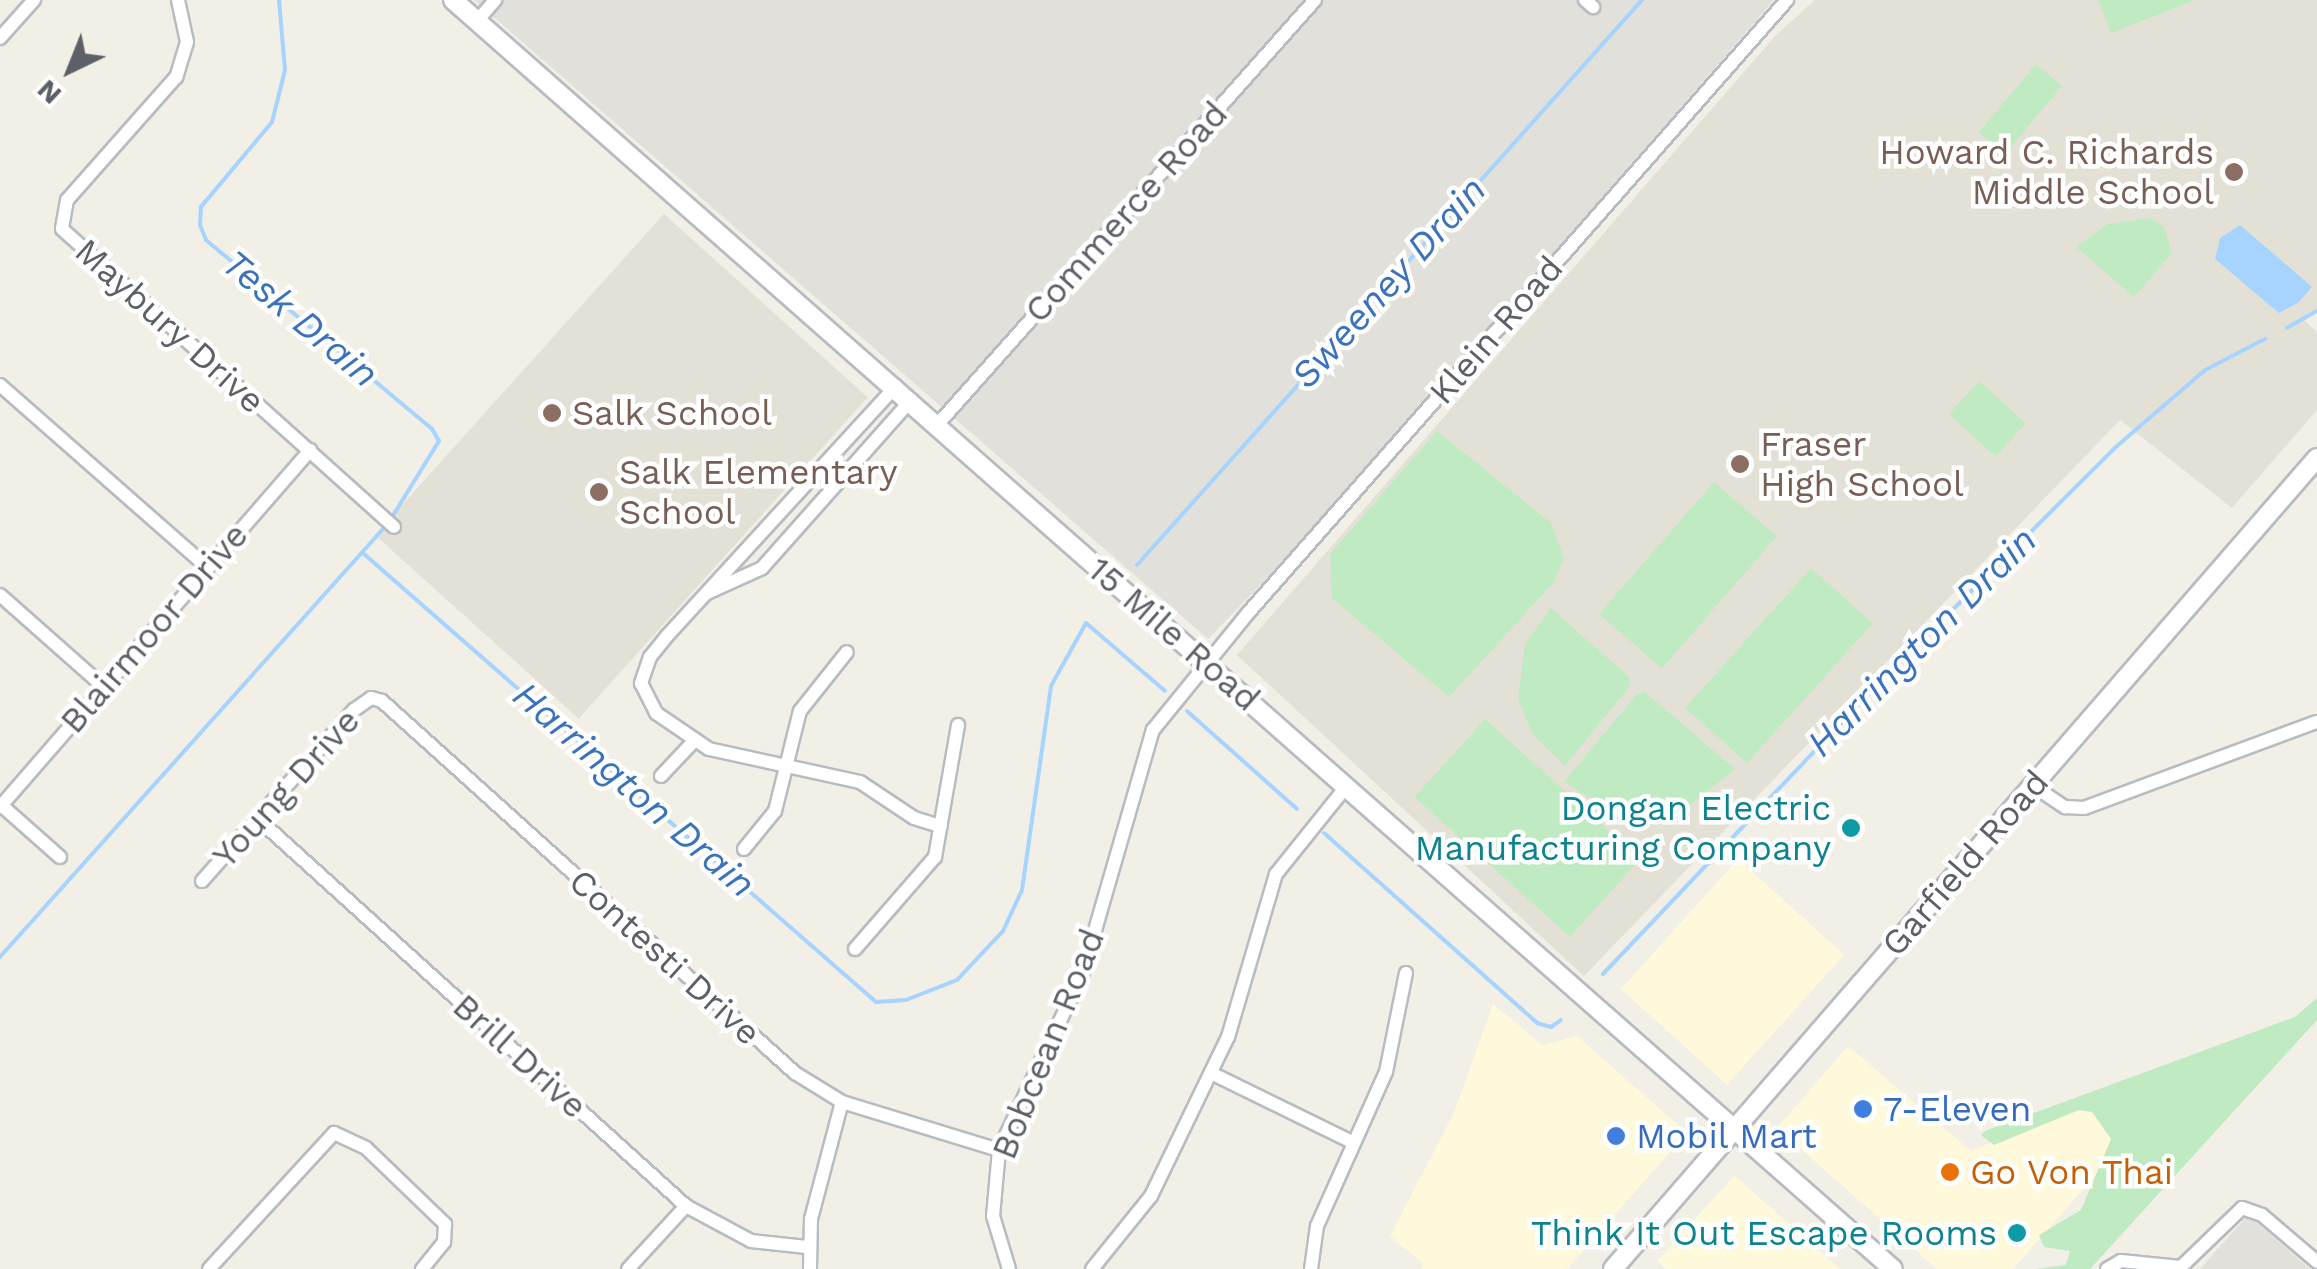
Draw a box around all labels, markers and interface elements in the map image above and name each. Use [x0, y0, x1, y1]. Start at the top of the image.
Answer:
north arrow [20, 20, 120, 120]
text: N [30, 73, 68, 111]
street label: Commerce Road [1016, 93, 1236, 331]
place label: Howard C. Richards Middle School [1879, 131, 2214, 213]
marker: Howard C. Richards Middle School [2223, 161, 2245, 183]
water label: Sweeney Drain [1282, 167, 1496, 399]
street label: Maybury Drive [66, 230, 274, 422]
water label: Tesk Drain [212, 240, 388, 398]
street label: Klein Road [1420, 247, 1572, 413]
place label: Salk School [572, 392, 773, 434]
marker: Salk School [541, 402, 563, 424]
place label: Fraser High School [1760, 423, 1964, 505]
place label: Salk Elementary School [619, 451, 898, 533]
marker: Fraser High School [1729, 453, 1751, 475]
marker: Salk Elementary School [588, 481, 610, 503]
street label: Blairmoor Drive [51, 514, 257, 742]
water label: Harrington Drain [1798, 518, 2046, 766]
street label: 15 Mile Road [1080, 548, 1268, 720]
water label: Harrington Drain [504, 672, 764, 908]
street label: Young Drive [204, 700, 368, 876]
street label: Garfield Road [1873, 761, 2057, 965]
place label: Dongan Electric Manufacturing Company [1415, 787, 1831, 869]
marker: Dongan Electric Manufacturing Company [1840, 817, 1862, 839]
street label: Contesti Drive [561, 860, 769, 1054]
street label: Bobcean Road [983, 923, 1113, 1165]
street label: Brill Drive [444, 985, 596, 1127]
place label: 7-Eleven [1883, 1088, 2031, 1130]
marker: 7-Eleven [1852, 1098, 1874, 1120]
place label: Mobil Mart [1636, 1115, 1818, 1157]
marker: Mobil Mart [1605, 1125, 1627, 1147]
place label: Go Von Thai [1970, 1151, 2175, 1193]
marker: Go Von Thai [1939, 1161, 1961, 1183]
place label: Think It Out Escape Rooms [1530, 1212, 1997, 1254]
marker: Think It Out Escape Rooms [2006, 1222, 2028, 1244]

